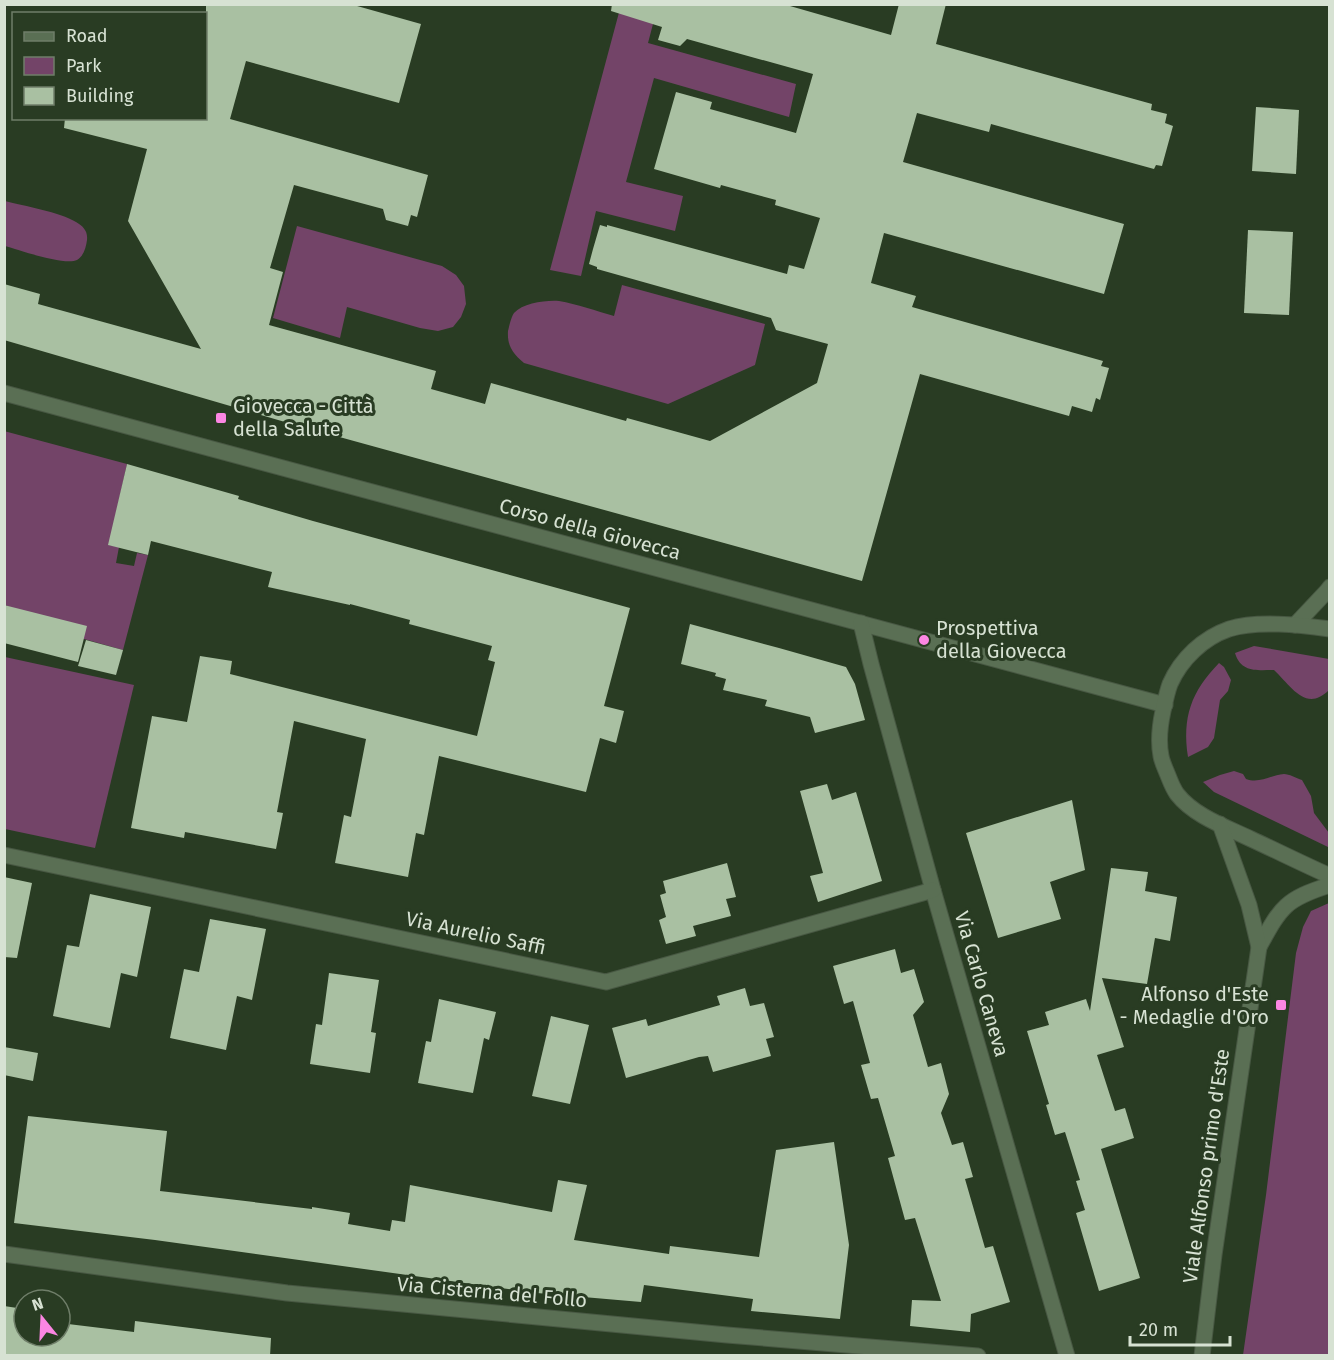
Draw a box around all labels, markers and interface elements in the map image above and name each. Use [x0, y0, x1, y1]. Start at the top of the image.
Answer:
legend [12, 12, 207, 120]
text: Road [66, 25, 108, 47]
text: Park [66, 55, 102, 77]
text: Building [66, 85, 134, 107]
place label: Giovecca - Città della Salute [233, 394, 374, 441]
marker: Giovecca - Città della Salute [214, 411, 228, 425]
street label: Corso della Giovecca [497, 493, 683, 565]
place label: Prospettiva della Giovecca [936, 616, 1067, 663]
marker: Prospettiva della Giovecca [917, 633, 931, 647]
street label: Via Aurelio Saffi [404, 906, 548, 960]
street label: Via Carlo Caneva [950, 909, 1014, 1059]
place label: Alfonso d'Este - Medaglie d'Oro [1119, 982, 1269, 1029]
marker: Alfonso d'Este - Medaglie d'Oro [1274, 998, 1288, 1012]
street label: Viale Alfonso primo d'Este [1178, 1047, 1234, 1285]
street label: Via Cisterna del Follo [396, 1272, 588, 1312]
north arrow [12, 1288, 72, 1348]
text: N [30, 1294, 45, 1315]
scale bar [1130, 1309, 1230, 1347]
text: 20 m [1139, 1319, 1178, 1341]

